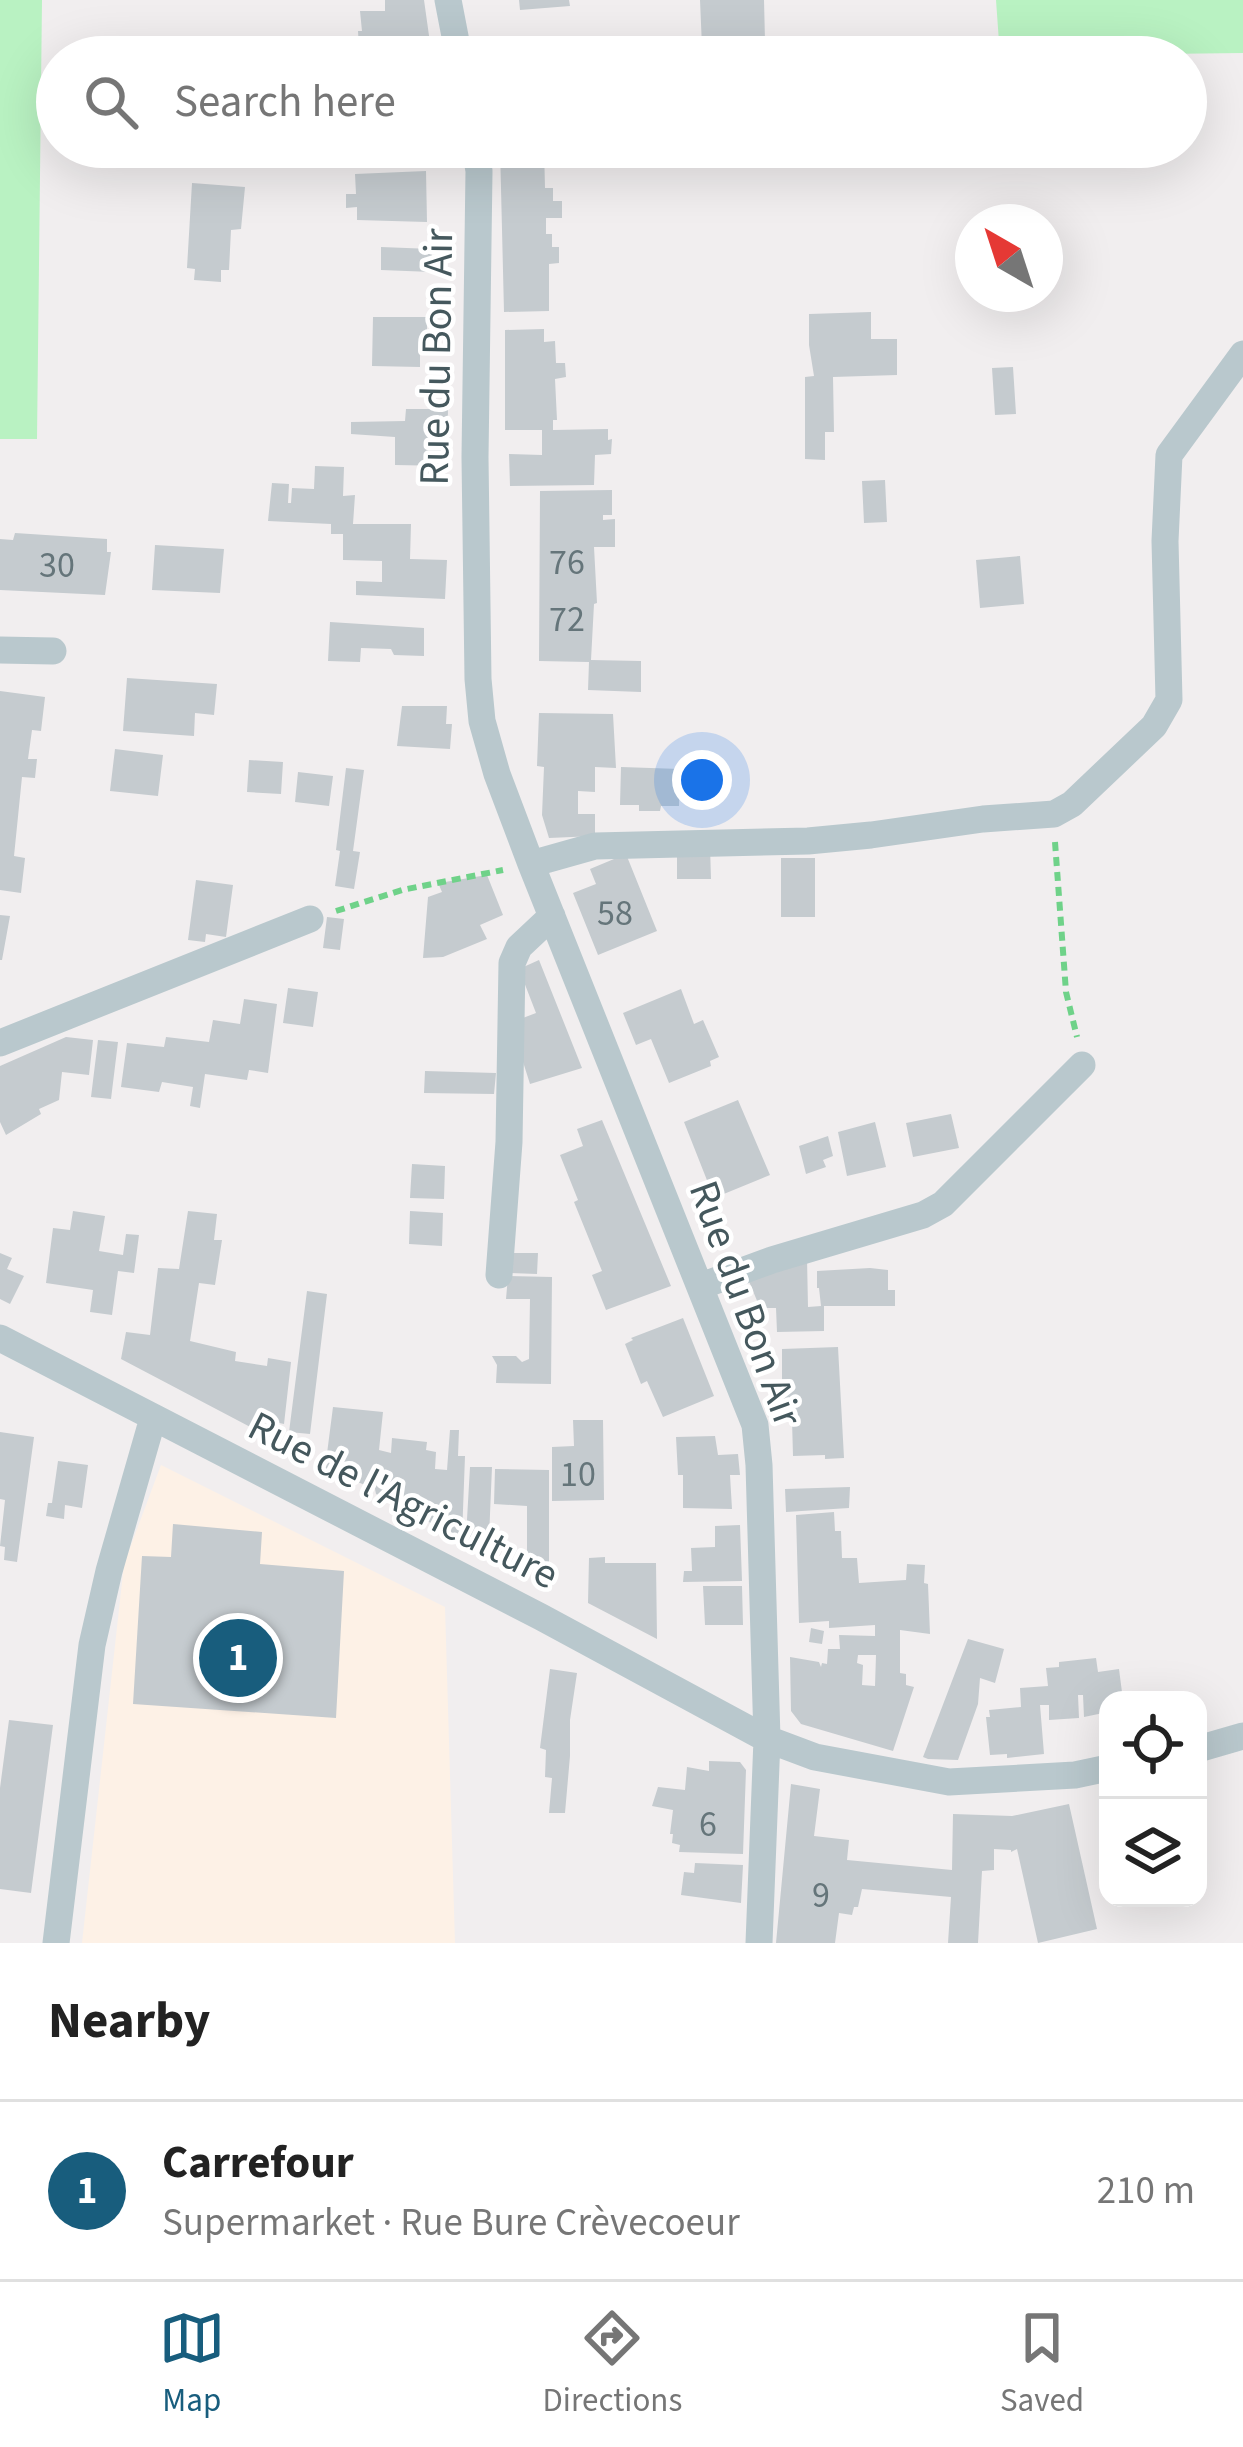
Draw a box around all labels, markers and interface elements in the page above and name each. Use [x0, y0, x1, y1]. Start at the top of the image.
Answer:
search box [36, 36, 1207, 168]
icon: search [78, 69, 144, 135]
text: Search here [174, 70, 396, 134]
north arrow [955, 204, 1063, 312]
street label: Rue du Bon Air [405, 228, 469, 486]
house number: 76 [549, 537, 585, 588]
house number: 30 [39, 540, 75, 591]
house number: 72 [549, 594, 585, 645]
your location [672, 750, 732, 810]
house number: 58 [597, 888, 633, 939]
street label: Rue du Bon Air [673, 1173, 817, 1435]
street label: Rue de l'Agriculture [238, 1397, 569, 1605]
house number: 10 [560, 1449, 596, 1500]
pin: 1 [199, 1613, 277, 1703]
map controls [1099, 1691, 1207, 1907]
button: locate [1099, 1691, 1207, 1799]
house number: 6 [699, 1799, 717, 1850]
button: layers [1099, 1799, 1207, 1907]
house number: 9 [812, 1870, 830, 1921]
text: Nearby [48, 1985, 210, 2057]
text: Carrefour [162, 2131, 354, 2195]
text: 1 [77, 2163, 97, 2219]
text: 210 m [1097, 2163, 1195, 2219]
text: Supermarket · Rue Bure Crèvecoeur [162, 2195, 740, 2251]
tab: Map [159, 2305, 225, 2424]
tab: Directions [543, 2305, 682, 2424]
tab: Saved [1000, 2305, 1084, 2424]

